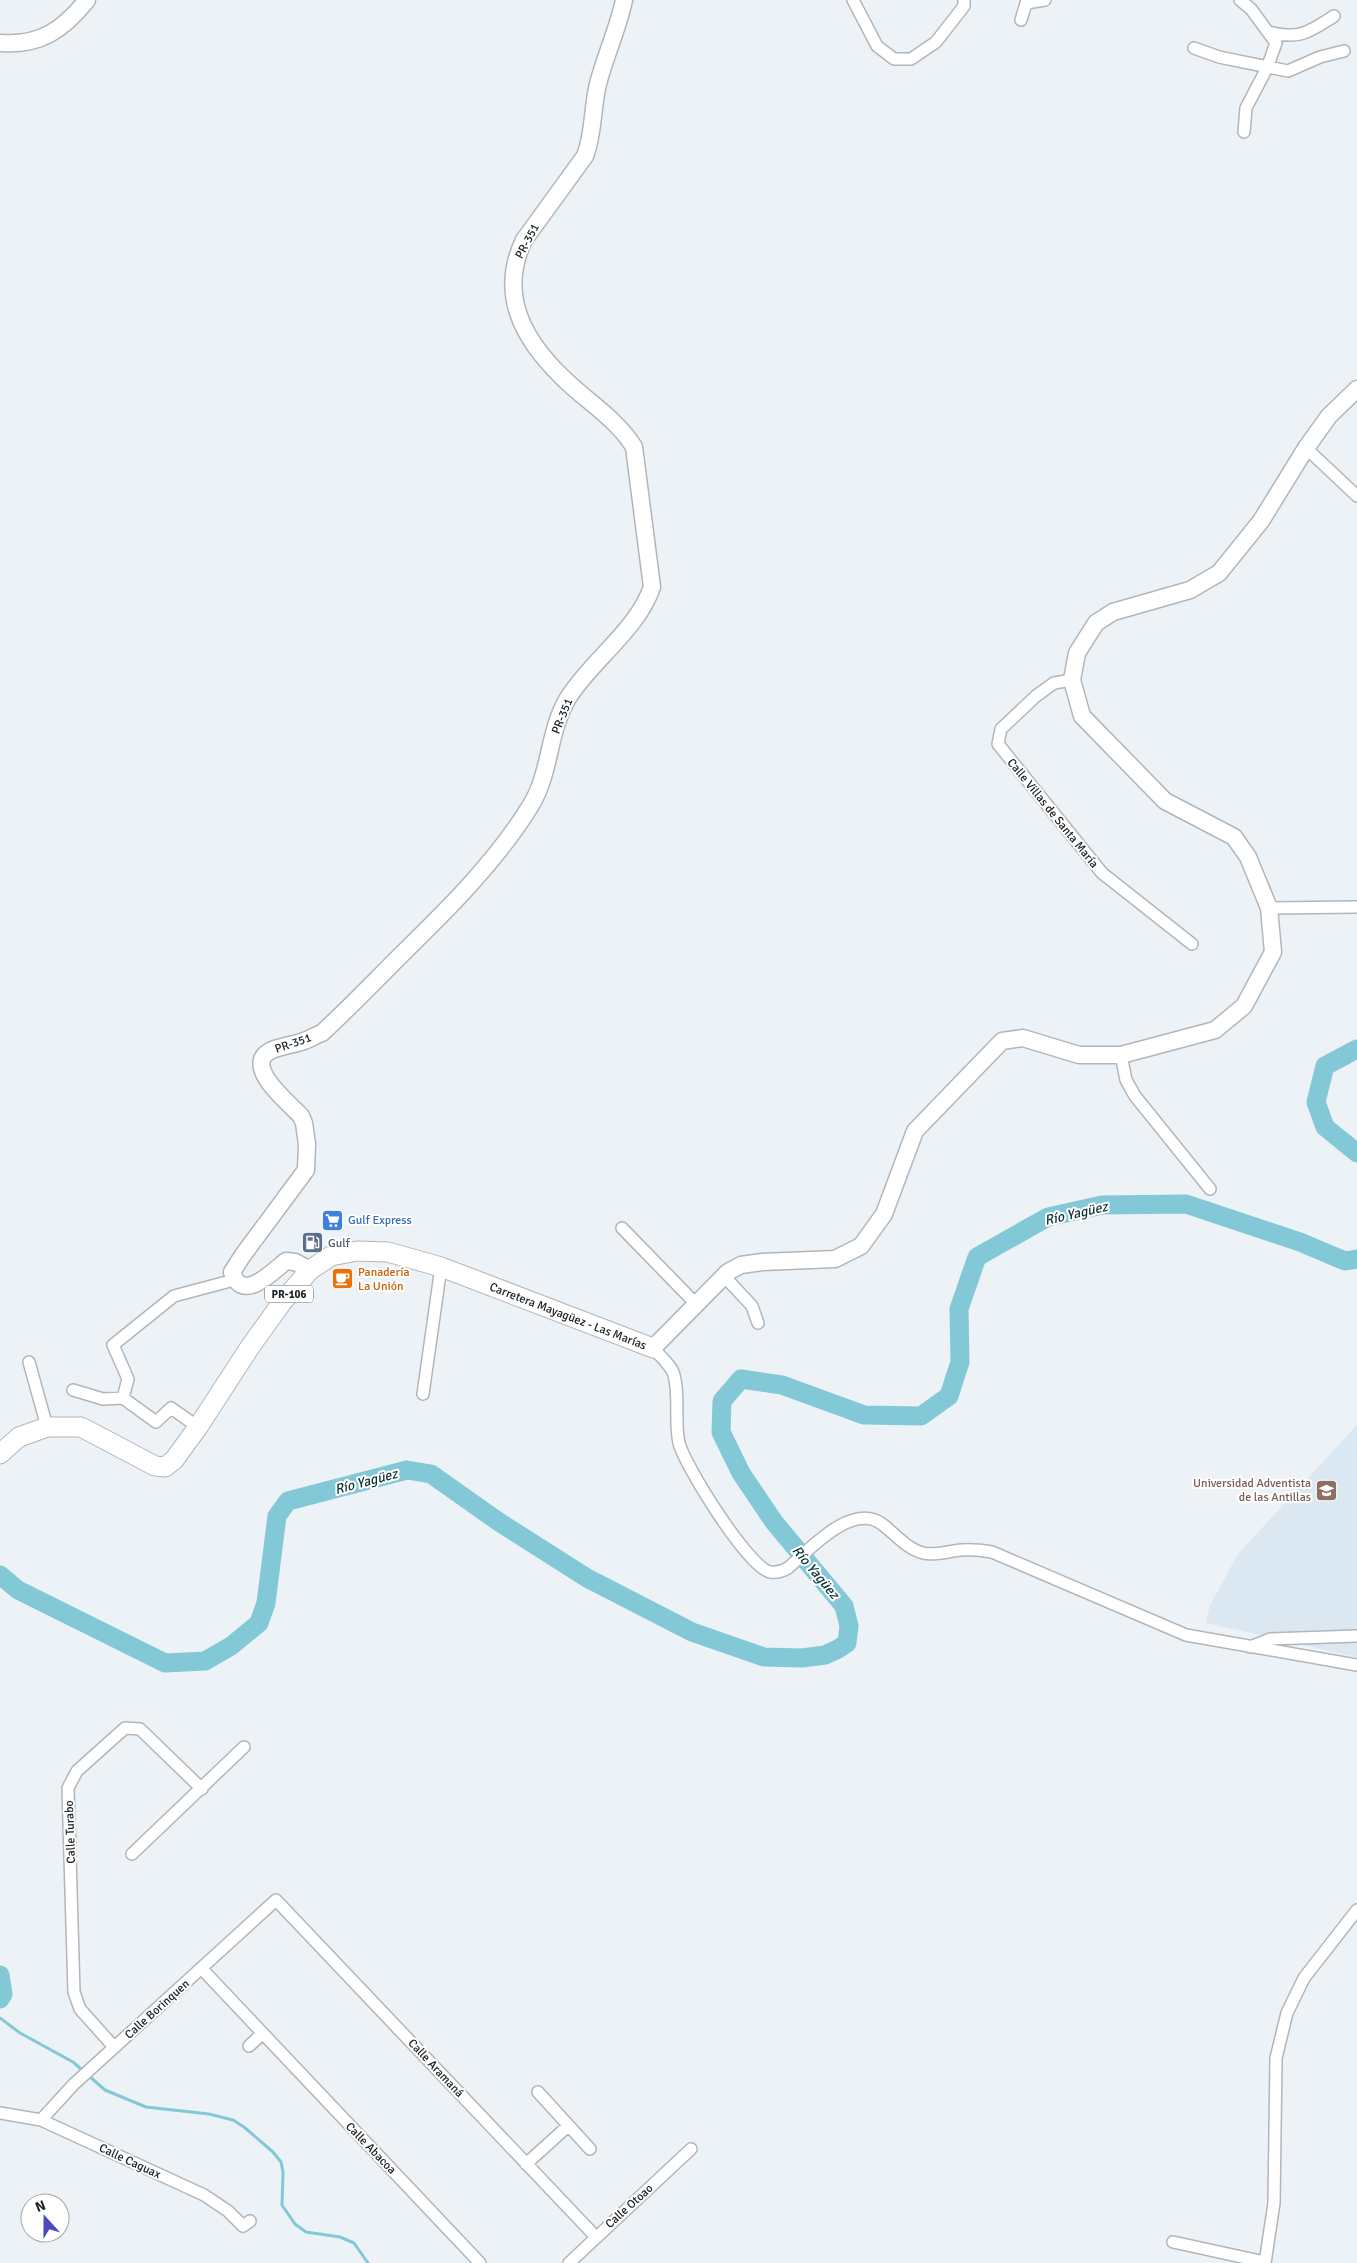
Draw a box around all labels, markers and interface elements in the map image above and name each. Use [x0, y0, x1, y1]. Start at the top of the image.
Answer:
street label: PR-351 [512, 221, 543, 261]
street label: PR-351 [548, 696, 576, 736]
street label: Calle Villas de Santa María [1004, 755, 1101, 871]
street label: PR-351 [273, 1030, 313, 1057]
water label: Río Yagüez [1043, 1198, 1111, 1229]
supermarket icon: Gulf Express [320, 1208, 344, 1232]
place label: Gulf Express [348, 1213, 412, 1228]
fuel station icon: Gulf [300, 1231, 324, 1255]
place label: Gulf [328, 1236, 351, 1251]
place label: Panadería La Unión [358, 1265, 410, 1294]
cafe icon: Panadería La Unión [330, 1267, 354, 1291]
street label: Carretera Mayagüez - Las Marías [487, 1280, 648, 1353]
road number: PR-106 [265, 1286, 313, 1302]
water label: Río Yagüez [333, 1465, 401, 1498]
place label: Universidad Adventista de las Antillas [1193, 1476, 1311, 1505]
school or university icon: Universidad Adventista de las Antillas [1315, 1478, 1339, 1502]
water label: Río Yagüez [788, 1542, 844, 1604]
street label: Calle Turabo [62, 1800, 79, 1864]
street label: Calle Borinquen [122, 1976, 193, 2042]
street label: Calle Aramaná [405, 2036, 467, 2101]
street label: Calle Abacoa [342, 2119, 399, 2177]
street label: Calle Caguax [97, 2141, 163, 2182]
street label: Calle Otoao [602, 2181, 656, 2232]
north arrow [20, 2193, 70, 2243]
text: N [33, 2197, 48, 2216]

